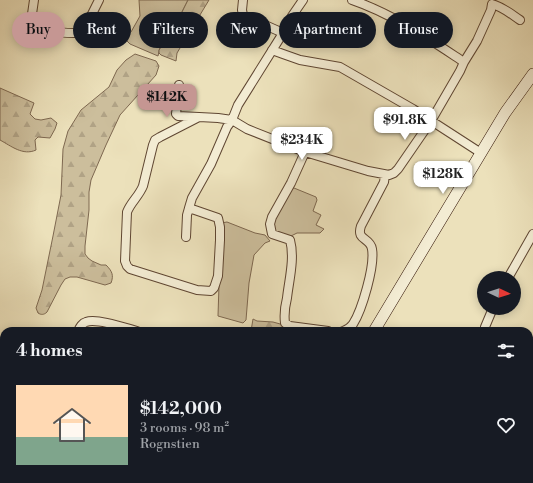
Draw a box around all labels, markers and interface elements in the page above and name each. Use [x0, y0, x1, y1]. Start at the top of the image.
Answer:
chip: Buy [12, 12, 65, 48]
chip: Rent [73, 12, 131, 48]
chip: Filters [139, 12, 208, 48]
chip: New [216, 12, 271, 48]
chip: Apartment [279, 12, 376, 48]
chip: House [384, 12, 453, 48]
pin: $142K [139, 84, 195, 118]
text: $142K [147, 89, 187, 105]
pin: $91.8K [372, 107, 438, 141]
text: $91.8K [383, 112, 427, 128]
pin: $234K [274, 127, 330, 161]
text: $234K [280, 132, 324, 148]
pin: $128K [415, 161, 471, 195]
text: $128K [422, 166, 464, 182]
north arrow [477, 271, 521, 315]
map controls [477, 271, 521, 315]
text: 4 homes [16, 340, 83, 362]
icon: filters [495, 340, 517, 362]
text: $142,000 [140, 398, 222, 420]
icon: home [48, 401, 96, 449]
icon: heart [495, 414, 517, 436]
text: 3 rooms · 98 m² [140, 420, 229, 436]
text: Rognstien [140, 436, 200, 452]

